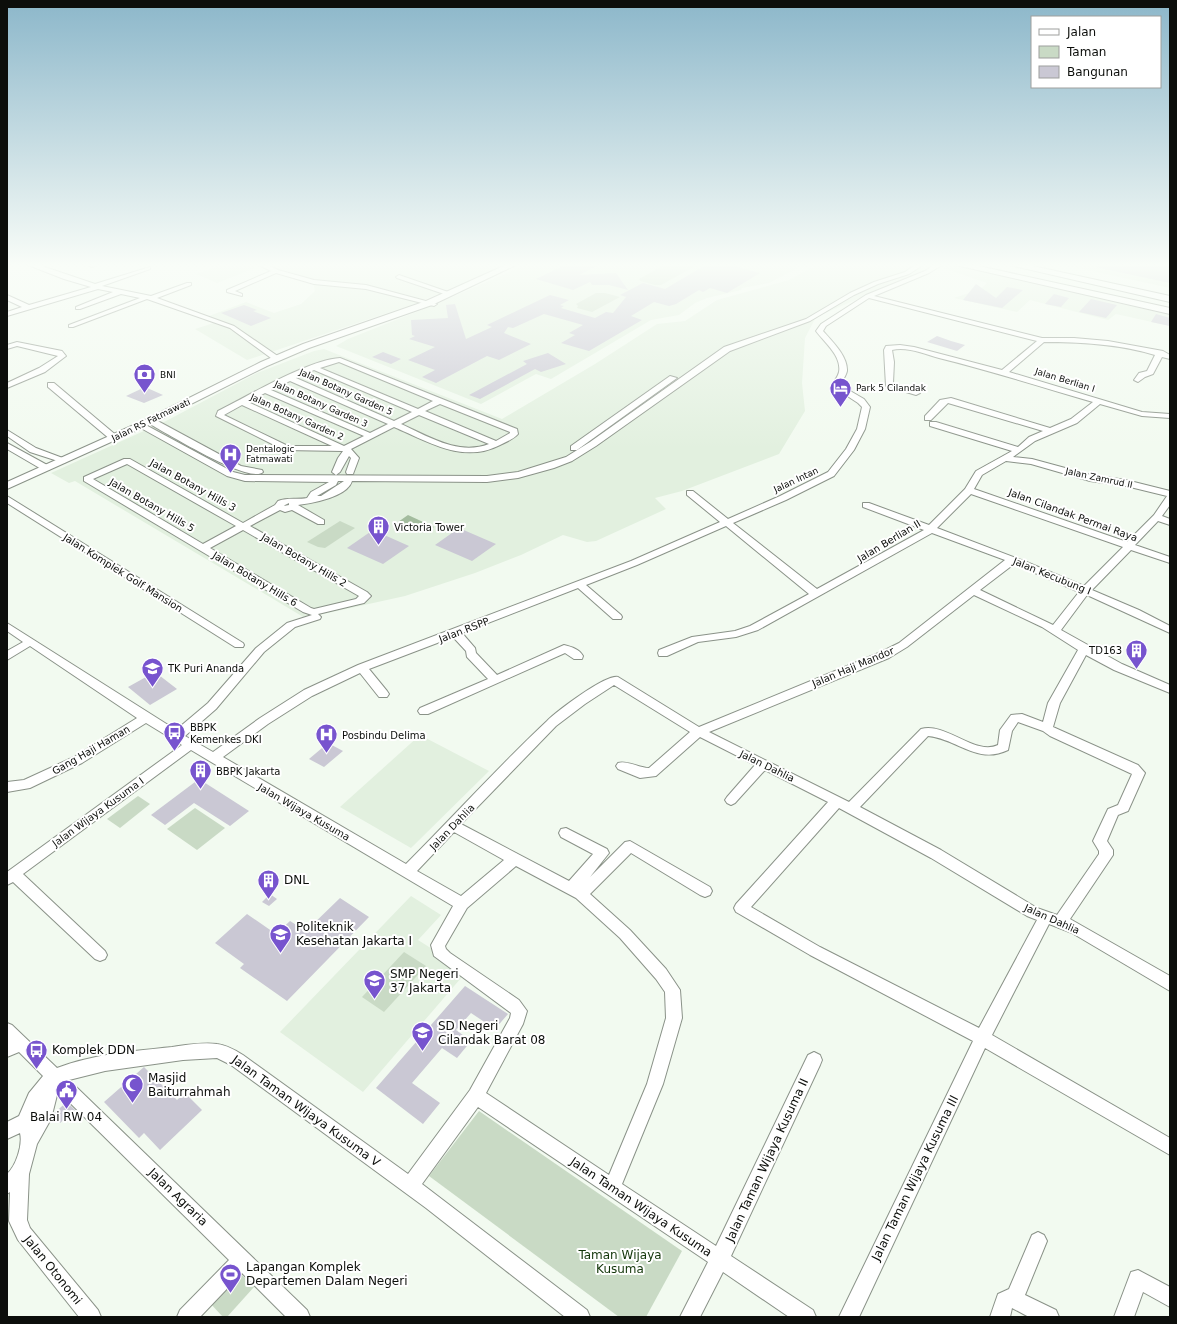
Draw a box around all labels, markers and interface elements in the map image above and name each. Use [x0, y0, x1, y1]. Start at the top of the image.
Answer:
legend [1031, 16, 1161, 88]
text: Jalan [1066, 25, 1096, 39]
text: Taman [1066, 45, 1106, 59]
text: Bangunan [1067, 65, 1128, 79]
bank icon: BNI [131, 362, 157, 395]
street label: Jalan Botany Garden 5 [297, 366, 394, 417]
street label: Jalan Berlian I [1033, 366, 1096, 394]
place label: BNI [160, 370, 176, 380]
hotel icon: Park 5 Cilandak [827, 375, 853, 408]
street label: Jalan Botany Garden 3 [272, 378, 369, 429]
place label: Park 5 Cilandak [856, 383, 927, 393]
street label: Jalan Botany Garden 2 [248, 391, 345, 442]
street label: Jalan RS Fatmawati [109, 397, 192, 444]
hospital icon: Dentalogic Fatmawati [217, 441, 243, 474]
place label: Dentalogic Fatmawati [246, 444, 294, 464]
street label: Jalan Botany Hills 3 [147, 456, 238, 513]
street label: Jalan Intan [771, 465, 820, 495]
street label: Jalan Zamrud II [1063, 466, 1134, 490]
street label: Jalan Botany Hills 5 [107, 476, 197, 534]
street label: Jalan Cilandak Permai Raya [1006, 486, 1139, 544]
building icon: Victoria Tower [365, 514, 391, 547]
street label: Jalan Berlian II [855, 518, 923, 565]
place label: Victoria Tower [394, 522, 465, 533]
street label: Jalan Komplek Golf Mansion [60, 531, 185, 614]
street label: Jalan Botany Hills 2 [259, 531, 349, 589]
street label: Jalan Botany Hills 6 [210, 549, 299, 609]
street label: Jalan Kecubung I [1011, 555, 1093, 597]
street label: Jalan RSPP [436, 615, 491, 645]
building icon: TD163 [1124, 637, 1150, 670]
street label: Jalan Haji Mandor [810, 644, 896, 690]
place label: TD163 [1088, 645, 1122, 656]
school or university icon: TK Puri Ananda [140, 655, 166, 688]
place label: TK Puri Ananda [167, 663, 244, 674]
bus stop icon: BBPK Kemenkes DKI [161, 720, 187, 753]
place label: BBPK Kemenkes DKI [190, 722, 262, 745]
hospital icon: Posbindu Delima [313, 722, 339, 755]
street label: Gang Haji Haman [50, 723, 132, 777]
place label: Posbindu Delima [342, 730, 426, 741]
street label: Jalan Dahlia [737, 748, 796, 784]
building icon: BBPK Jakarta [188, 758, 214, 791]
place label: BBPK Jakarta [216, 766, 280, 777]
street label: Jalan Wijaya Kusuma I [49, 775, 146, 849]
street label: Jalan Wijaya Kusuma [255, 781, 352, 843]
street label: Jalan Dahlia [427, 802, 477, 853]
building icon: DNL [256, 867, 282, 900]
place label: DNL [284, 873, 309, 887]
street label: Jalan Dahlia [1022, 901, 1081, 936]
place label: Politeknik Kesehatan Jakarta I [296, 920, 412, 948]
school or university icon: Politeknik Kesehatan Jakarta I [268, 921, 294, 954]
place label: SMP Negeri 37 Jakarta [390, 967, 459, 995]
school or university icon: SMP Negeri 37 Jakarta [362, 968, 388, 1001]
place label: SD Negeri Cilandak Barat 08 [438, 1019, 545, 1047]
school or university icon: SD Negeri Cilandak Barat 08 [409, 1020, 435, 1053]
bus stop icon: Komplek DDN [24, 1037, 50, 1070]
place label: Komplek DDN [52, 1043, 135, 1057]
street label: Jalan Taman Wijaya Kusuma V [228, 1052, 384, 1170]
place label: Masjid Baiturrahmah [148, 1071, 231, 1099]
mosque icon: Masjid Baiturrahmah [119, 1072, 145, 1105]
street label: Jalan Taman Wijaya Kusuma II [722, 1076, 811, 1245]
public building icon: Balai RW 04 [53, 1077, 79, 1110]
street label: Jalan Taman Wijaya Kusuma III [868, 1093, 961, 1264]
place label: Balai RW 04 [30, 1110, 102, 1124]
street label: Jalan Taman Wijaya Kusuma [567, 1154, 714, 1260]
street label: Jalan Agraria [145, 1165, 210, 1229]
street label: Jalan Otonomi [20, 1232, 85, 1307]
park label: Taman Wijaya Kusuma [577, 1248, 662, 1276]
place label: Lapangan Komplek Departemen Dalam Negeri [246, 1260, 408, 1288]
sports icon: Lapangan Komplek Departemen Dalam Negeri [218, 1261, 244, 1294]

